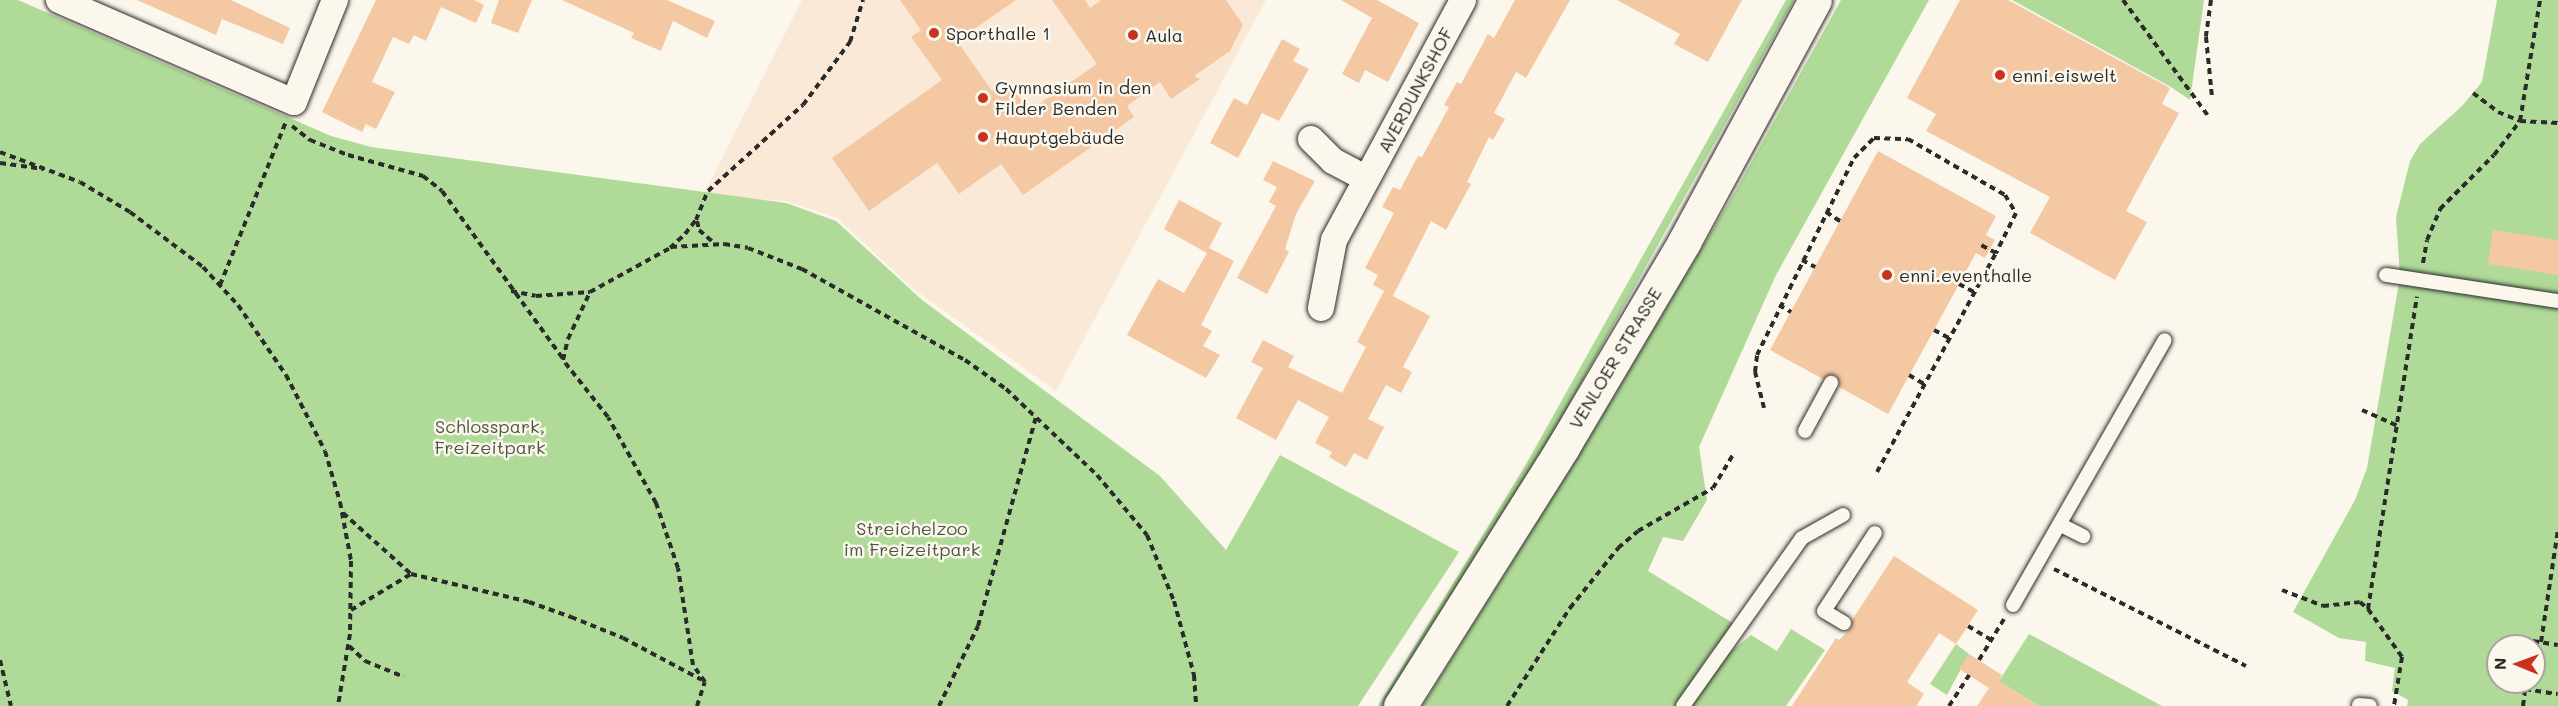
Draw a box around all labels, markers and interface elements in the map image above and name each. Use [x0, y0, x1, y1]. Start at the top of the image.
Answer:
place label: Sporthalle 1 [946, 22, 1050, 44]
place label: Aula [1145, 24, 1183, 46]
street label: AVERDUNKSHOF [1373, 24, 1457, 156]
marker: Sporthalle 1 [927, 26, 941, 40]
marker: Aula [1126, 28, 1140, 42]
place label: enni.eiswelt [2012, 64, 2117, 86]
marker: enni.eiswelt [1993, 68, 2007, 82]
place label: Gymnasium in den Filder Benden [995, 77, 1151, 119]
marker: Gymnasium in den Filder Benden [976, 91, 990, 105]
place label: Hauptgebäude [995, 126, 1125, 148]
marker: Hauptgebäude [976, 130, 990, 144]
place label: enni.eventhalle [1899, 264, 2032, 286]
marker: enni.eventhalle [1880, 268, 1894, 282]
street label: VENLOER STRASSE [1564, 283, 1666, 433]
park label: Schlosspark, Freizeitpark [434, 416, 546, 458]
park label: Streichelzoo im Freizeitpark [844, 518, 980, 560]
north arrow [2486, 634, 2546, 694]
text: N [2489, 657, 2510, 670]

